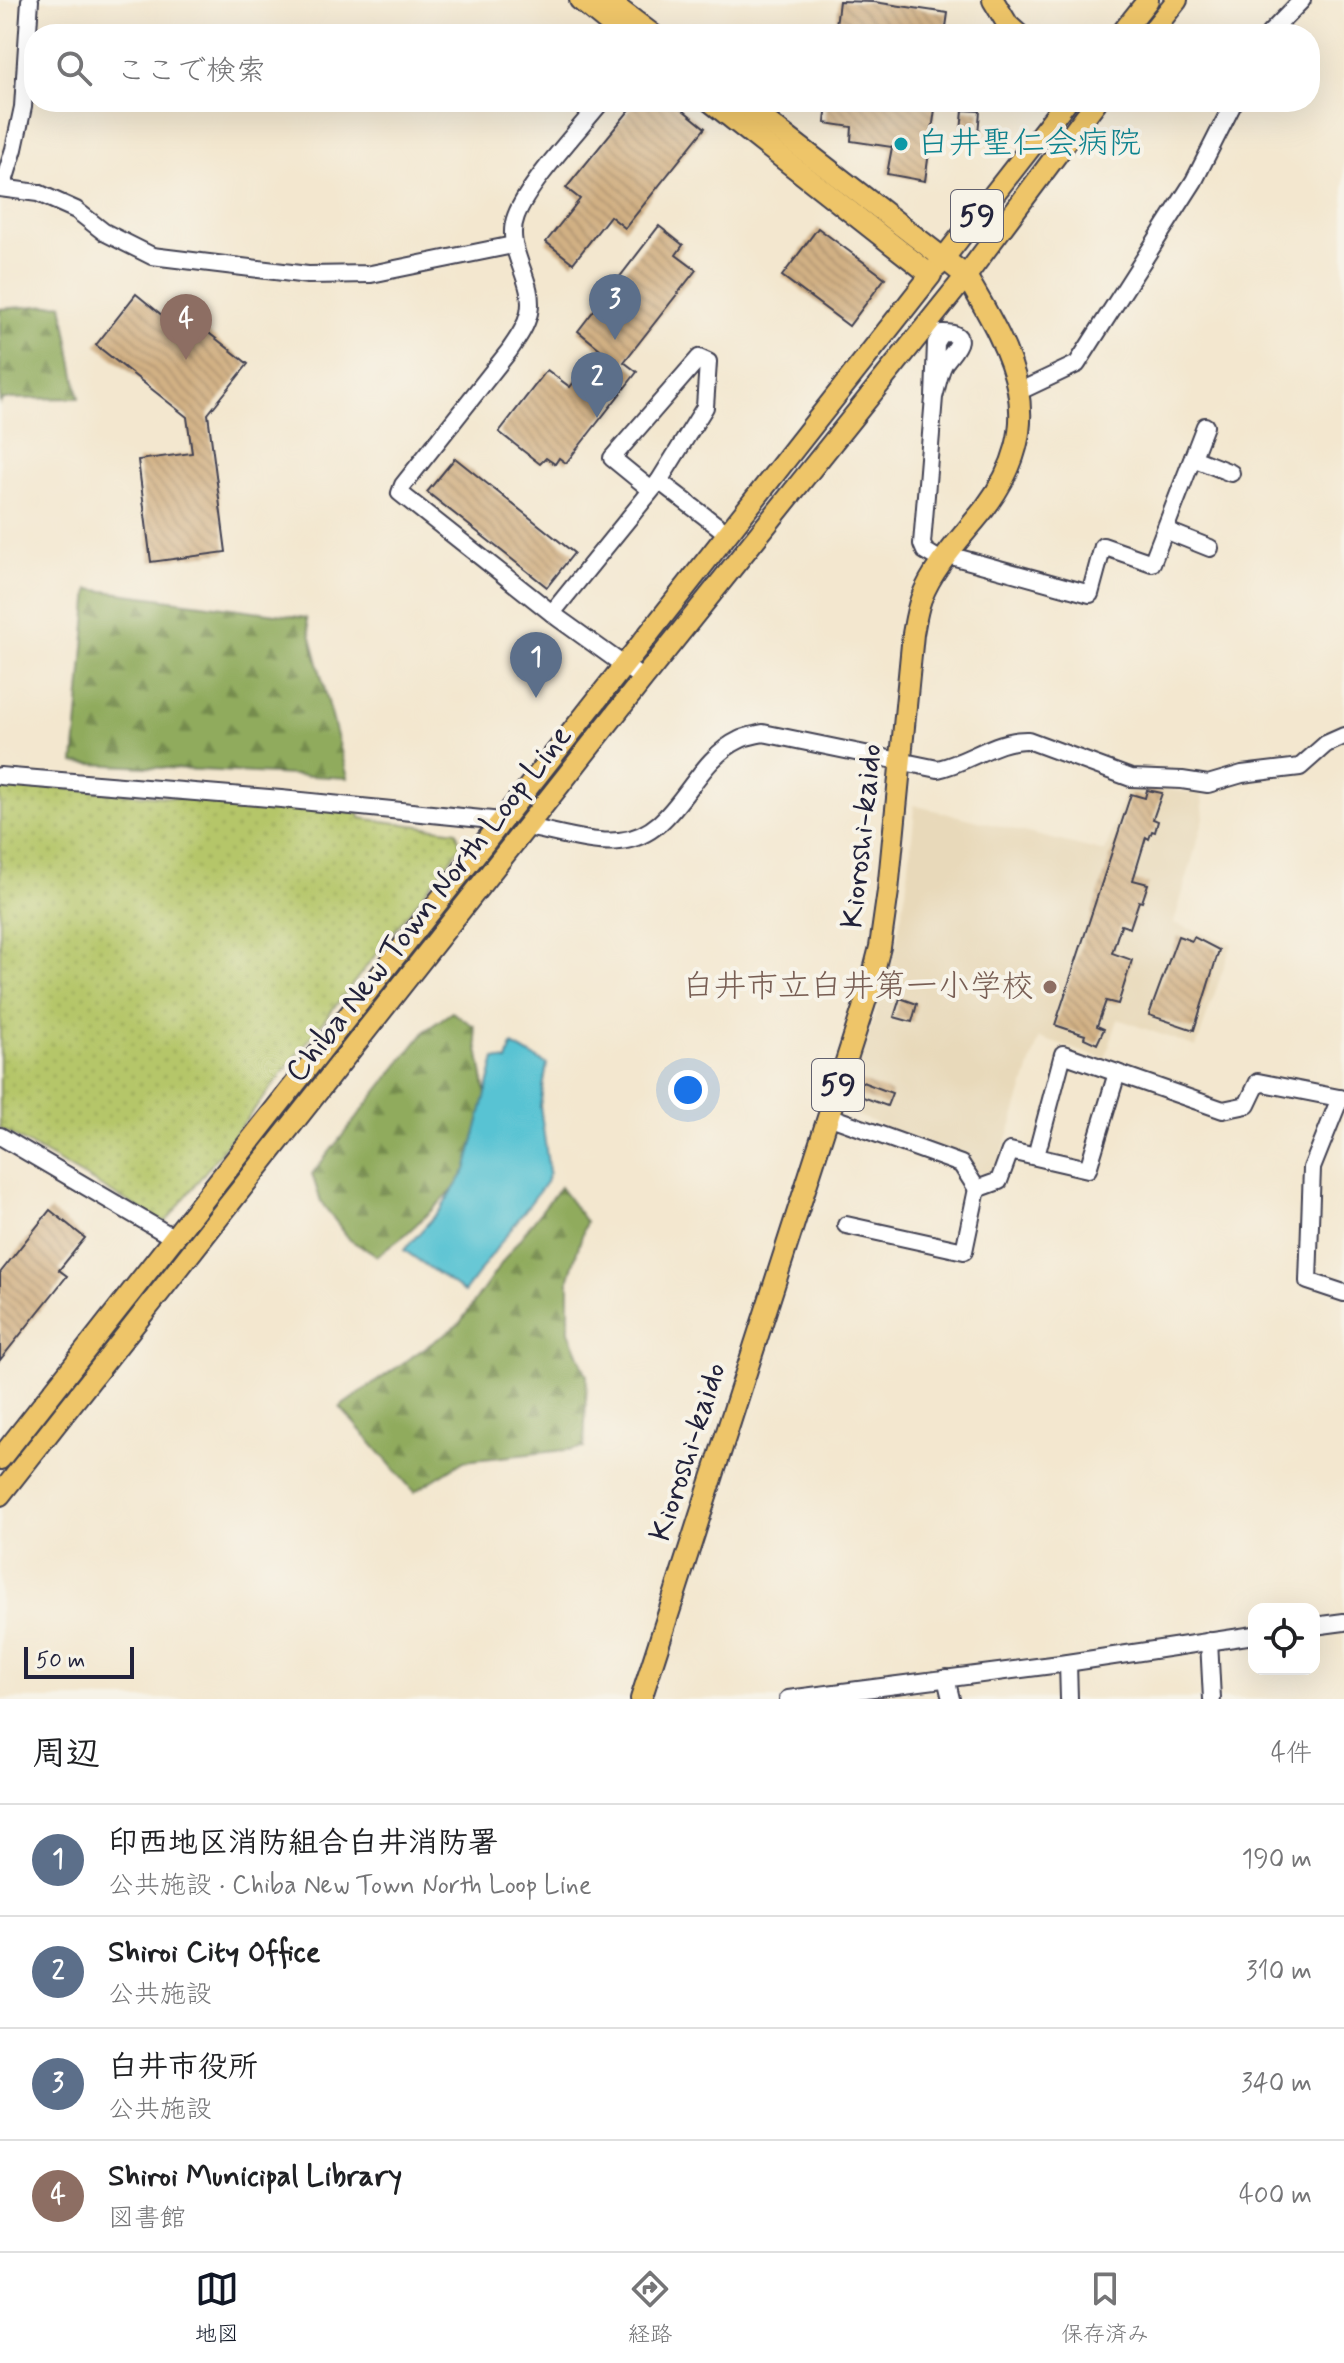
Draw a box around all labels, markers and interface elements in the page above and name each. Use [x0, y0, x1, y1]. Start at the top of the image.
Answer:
search box [24, 24, 1320, 112]
icon: search [52, 46, 96, 90]
text: ここで検索 [116, 52, 266, 91]
place label: 白井聖仁会病院 [917, 123, 1141, 165]
marker: 白井聖仁会病院 [892, 135, 910, 153]
road number: 59 [951, 190, 1003, 242]
pin: 3 [589, 274, 641, 340]
pin: 4 [160, 294, 212, 360]
pin: 2 [571, 352, 623, 418]
pin: 1 [510, 632, 562, 698]
street label: Chiba New Town North Loop Line [276, 717, 582, 1091]
street label: Kioroshi-kaido [831, 742, 893, 930]
place label: 白井市立白井第一小学校 [682, 966, 1034, 1008]
marker: 白井市立白井第一小学校 [1041, 978, 1059, 996]
road number: 59 [812, 1059, 864, 1111]
your location [668, 1070, 708, 1110]
street label: Kioroshi-kaido [639, 1357, 737, 1547]
map controls [1248, 1603, 1320, 1675]
button: locate [1248, 1603, 1320, 1675]
scale bar [24, 1643, 134, 1679]
text: 50 m [36, 1647, 85, 1675]
text: 周辺 [32, 1732, 100, 1777]
text: 4件 [1271, 1737, 1312, 1771]
text: 印西地区消防組合白井消防署 [108, 1824, 498, 1863]
text: 1 [52, 1843, 64, 1877]
text: 190 m [1242, 1843, 1312, 1877]
text: 公共施設 · Chiba New Town North Loop Line [108, 1869, 592, 1903]
text: Shiroi City Office [108, 1933, 320, 1972]
text: 2 [52, 1955, 64, 1989]
text: 310 m [1246, 1955, 1312, 1989]
text: 公共施設 [108, 1978, 212, 2012]
text: 白井市役所 [108, 2048, 258, 2087]
text: 3 [52, 2067, 64, 2101]
text: 340 m [1241, 2067, 1312, 2101]
text: 公共施設 [108, 2093, 212, 2127]
text: Shiroi Municipal Library [108, 2157, 402, 2196]
text: 4 [50, 2179, 66, 2213]
text: 400 m [1239, 2179, 1312, 2213]
text: 図書館 [108, 2202, 186, 2236]
tab: 地図 [195, 2267, 239, 2349]
tab: 経路 [628, 2267, 672, 2349]
tab: 保存済み [1061, 2267, 1149, 2349]

